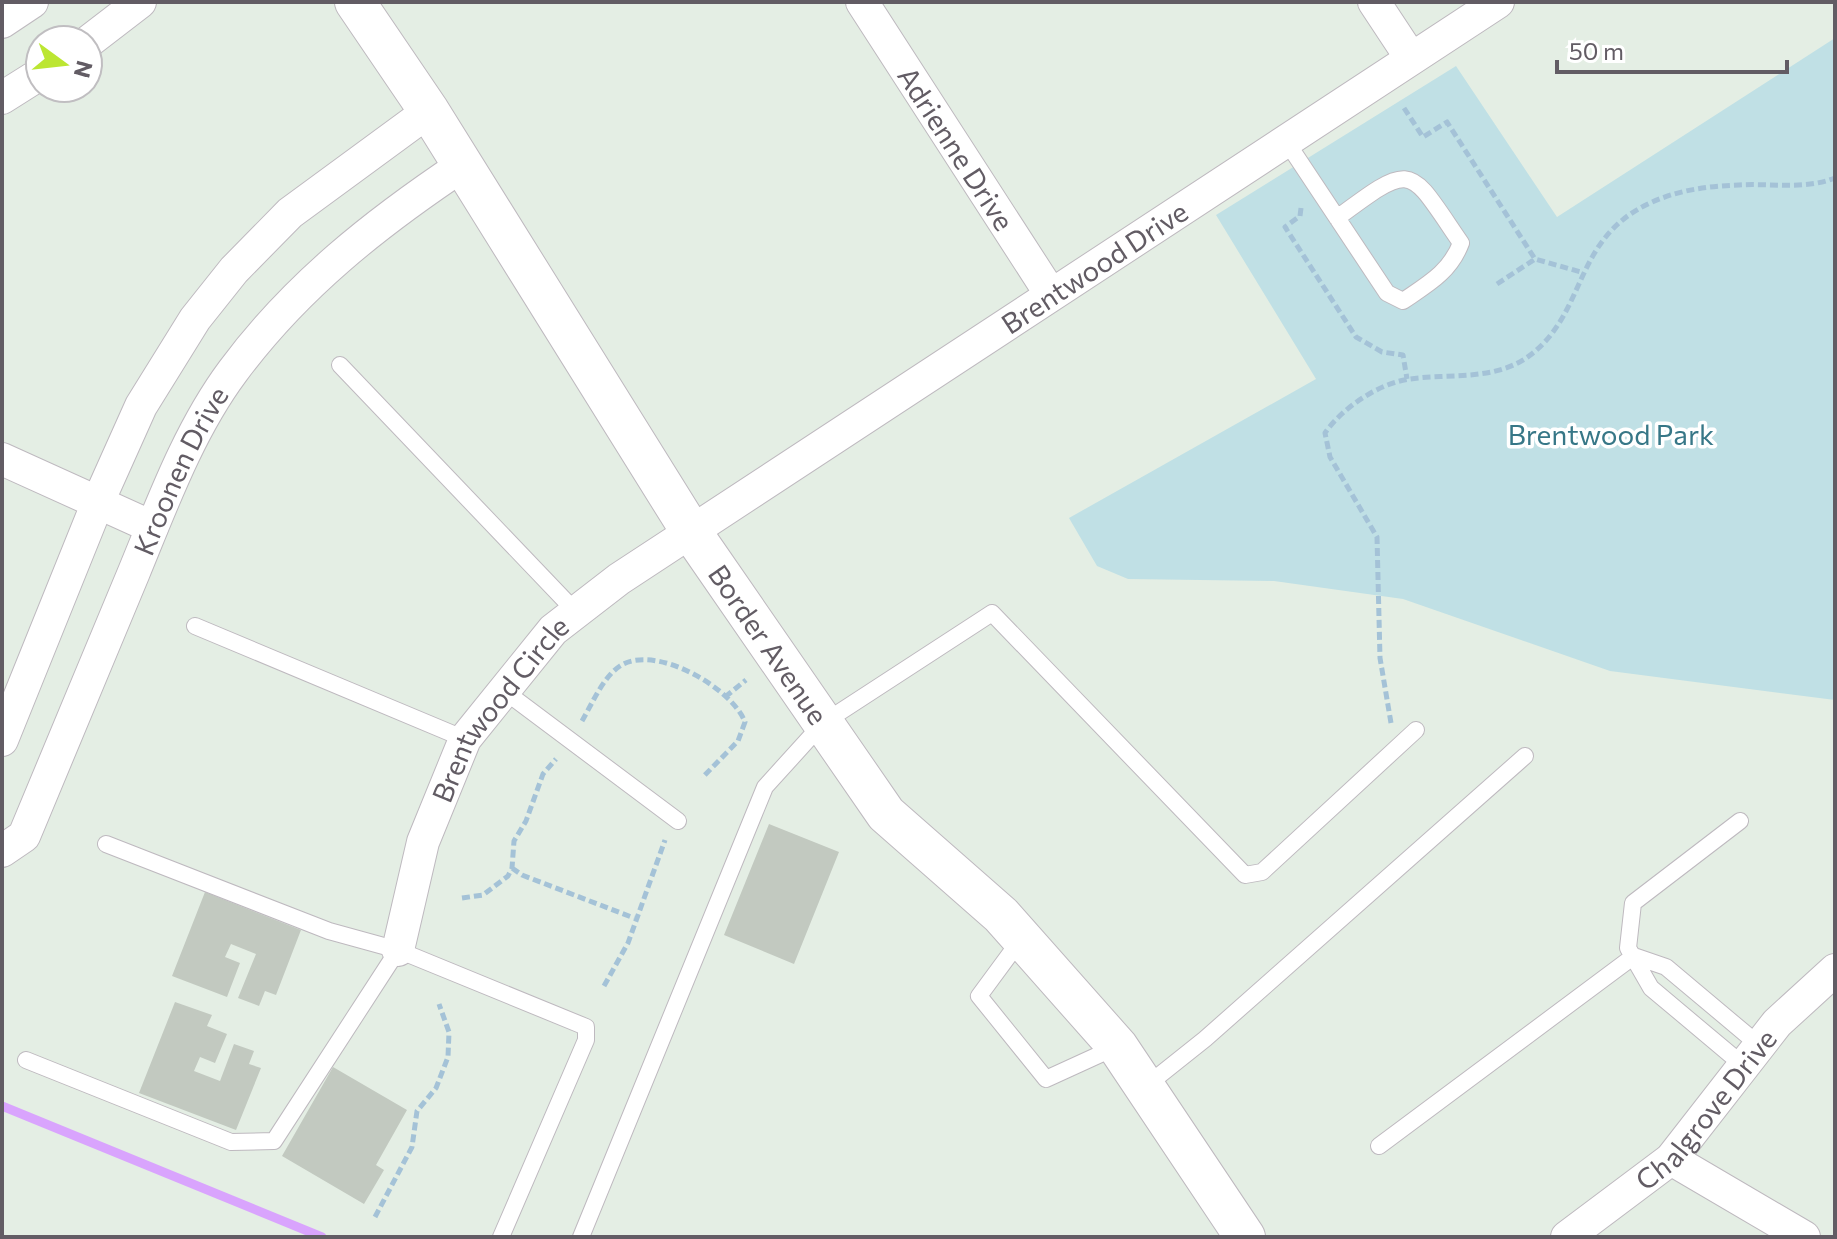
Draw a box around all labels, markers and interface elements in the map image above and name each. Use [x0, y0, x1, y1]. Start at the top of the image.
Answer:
north arrow [24, 24, 104, 104]
scale bar [1557, 24, 1787, 74]
text: 50 m [1569, 36, 1624, 65]
text: N [69, 58, 99, 81]
street label: Adrienne Drive [891, 60, 1022, 236]
street label: Brentwood Drive [995, 194, 1194, 340]
street label: Kroonen Drive [126, 380, 235, 560]
park label: Brentwood Park [1508, 417, 1714, 451]
street label: Border Avenue [702, 558, 836, 730]
street label: Brentwood Circle [424, 608, 575, 807]
street label: Chalgrove Drive [1628, 1022, 1783, 1197]

